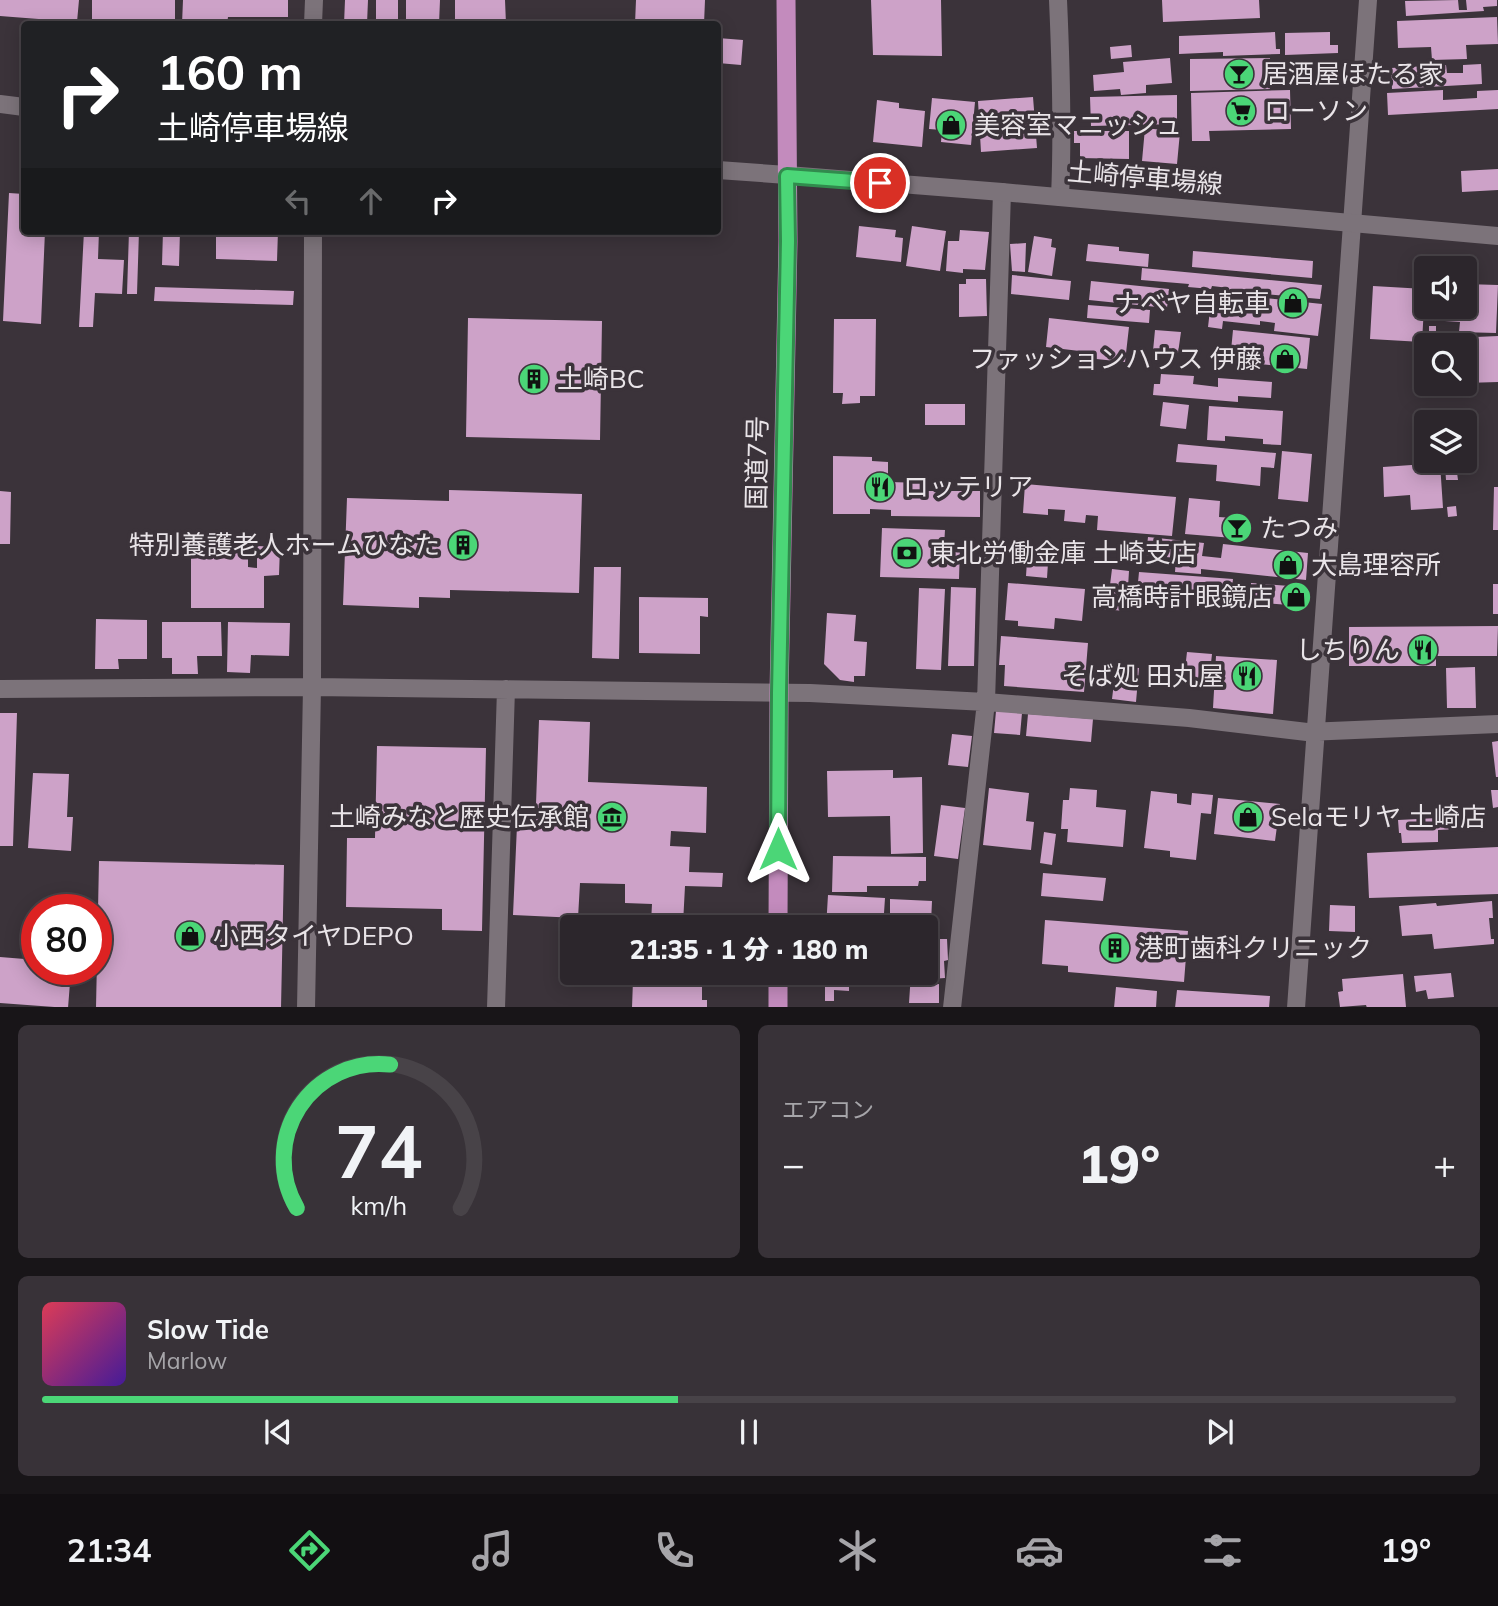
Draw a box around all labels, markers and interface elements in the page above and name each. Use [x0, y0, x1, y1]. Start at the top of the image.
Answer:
text: 160 m [157, 41, 303, 102]
icon: right [42, 49, 133, 140]
bar icon: 居酒屋ほたる家 [1222, 57, 1256, 91]
place label: 居酒屋ほたる家 [1262, 57, 1444, 90]
supermarket icon: ローソン [1224, 94, 1258, 128]
place label: ローソン [1264, 94, 1368, 127]
text: 土崎停車場線 [157, 107, 349, 147]
shop icon: 美容室マニッシュ [934, 108, 968, 142]
place label: 美容室マニッシュ [974, 108, 1182, 141]
pin [850, 153, 910, 213]
street label: 土崎停車場線 [1066, 154, 1224, 201]
icon: arrive [861, 164, 899, 202]
icon: left [279, 182, 317, 220]
icon: ahead [352, 182, 390, 220]
icon: right [425, 182, 463, 220]
map controls [1414, 256, 1477, 473]
button: sound [1414, 256, 1477, 319]
place label: ナベヤ自転車 [1114, 286, 1270, 319]
shop icon: ナベヤ自転車 [1276, 286, 1310, 320]
button: search [1414, 333, 1477, 396]
place label: ファッションハウス 伊藤 [969, 342, 1262, 375]
shop icon: ファッションハウス 伊藤 [1268, 342, 1302, 376]
building icon: 土崎BC [517, 362, 551, 396]
place label: 土崎BC [557, 362, 644, 395]
button: layers [1414, 410, 1477, 473]
street label: 国道7号 [739, 416, 774, 510]
restaurant icon: ロッテリア [863, 470, 897, 504]
place label: ロッテリア [903, 470, 1033, 503]
bar icon: たつみ [1220, 511, 1254, 545]
place label: たつみ [1260, 511, 1338, 544]
place label: 特別養護老人ホームひなた [129, 528, 440, 561]
building icon: 特別養護老人ホームひなた [446, 528, 480, 562]
bank icon: 東北労働金庫 土崎支店 [890, 536, 924, 570]
place label: 東北労働金庫 土崎支店 [930, 536, 1197, 569]
shop icon: 大島理容所 [1271, 548, 1305, 582]
place label: 大島理容所 [1311, 548, 1441, 581]
place label: 高橋時計眼鏡店 [1091, 580, 1273, 613]
shop icon: 高橋時計眼鏡店 [1279, 580, 1313, 614]
place label: しちりん [1296, 633, 1400, 666]
restaurant icon: しちりん [1406, 633, 1440, 667]
place label: そば処 田丸屋 [1061, 659, 1224, 692]
restaurant icon: そば処 田丸屋 [1230, 659, 1264, 693]
place label: 土崎みなと歴史伝承館 [329, 800, 589, 833]
museum icon: 土崎みなと歴史伝承館 [595, 800, 629, 834]
shop icon: Selaモリヤ 土崎店 [1231, 800, 1265, 834]
place label: Selaモリヤ 土崎店 [1271, 800, 1486, 833]
position arrow [741, 812, 815, 886]
speed limit sign: 80 [21, 894, 112, 985]
shop icon: 小西タイヤDEPO [173, 919, 207, 953]
place label: 小西タイヤDEPO [213, 919, 414, 952]
building icon: 港町歯科クリニック [1098, 931, 1132, 965]
place label: 港町歯科クリニック [1138, 931, 1372, 964]
text: 21:35 · 1 分 · 180 m [630, 933, 868, 966]
text: エアコン [782, 1095, 874, 1124]
text: 74 [335, 1105, 423, 1196]
text: 19° [1078, 1131, 1160, 1196]
text: − [782, 1140, 805, 1188]
text: + [1433, 1140, 1456, 1188]
text: km/h [351, 1189, 407, 1220]
text: Slow Tide [147, 1313, 269, 1346]
text: Marlow [147, 1346, 227, 1375]
icon: previous [259, 1413, 297, 1451]
icon: pause [730, 1413, 768, 1451]
icon: next [1201, 1413, 1239, 1451]
icon: directions [285, 1526, 334, 1575]
icon: music [468, 1526, 517, 1575]
icon: phone [650, 1526, 699, 1575]
icon: climate [833, 1526, 882, 1575]
icon: car [1015, 1526, 1064, 1575]
icon: filters [1198, 1526, 1247, 1575]
text: 21:34 [67, 1530, 152, 1570]
text: 19° [1381, 1530, 1431, 1570]

